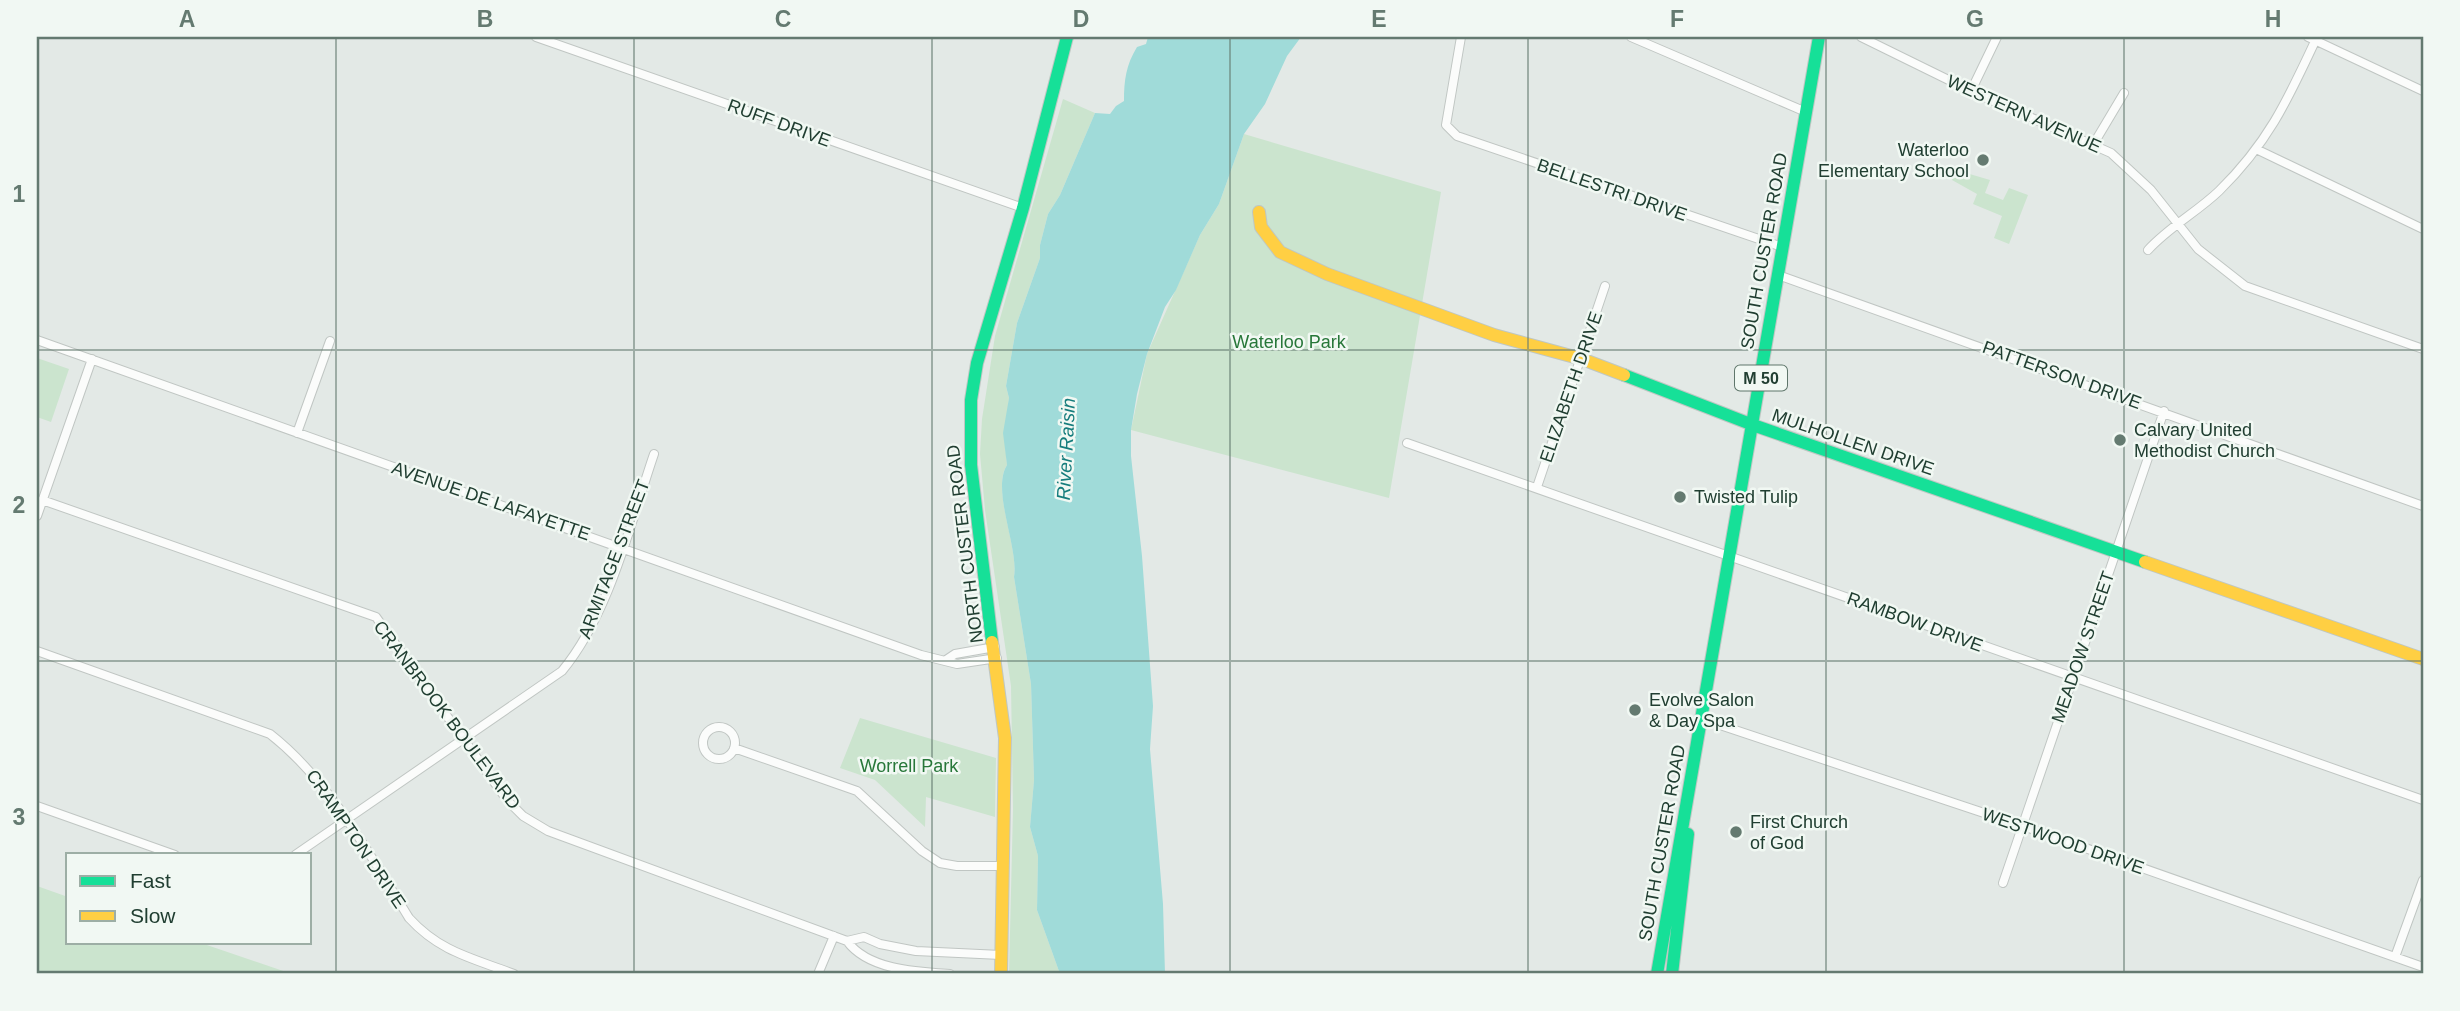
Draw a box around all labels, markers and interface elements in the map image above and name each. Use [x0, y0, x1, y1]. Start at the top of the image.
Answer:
text: A [179, 6, 195, 32]
text: B [477, 6, 493, 32]
text: C [775, 6, 791, 32]
text: D [1073, 6, 1089, 32]
text: E [1371, 6, 1387, 32]
text: F [1670, 6, 1684, 32]
text: G [1966, 6, 1984, 32]
text: H [2265, 6, 2281, 32]
street label: WESTERN AVENUE [1944, 71, 2104, 157]
street label: RUFF DRIVE [725, 95, 833, 151]
place label: Waterloo Elementary School [1818, 140, 1969, 181]
street label: SOUTH CUSTER ROAD [1737, 151, 1791, 351]
marker: Waterloo Elementary School [1975, 152, 1991, 168]
street label: BELLESTRI DRIVE [1534, 155, 1690, 225]
text: 1 [13, 181, 26, 207]
street label: ELIZABETH DRIVE [1536, 309, 1606, 465]
park label: Waterloo Park [1232, 332, 1347, 352]
street label: PATTERSON DRIVE [1980, 337, 2144, 413]
road number: M 50 [1735, 366, 1787, 390]
water label: River Raisin [1053, 397, 1079, 501]
street label: MULHOLLEN DRIVE [1769, 405, 1937, 479]
place label: Calvary United Methodist Church [2134, 420, 2275, 461]
marker: Calvary United Methodist Church [2112, 432, 2128, 448]
street label: NORTH CUSTER ROAD [943, 444, 987, 644]
street label: AVENUE DE LAFAYETTE [389, 458, 593, 544]
street label: ARMITAGE STREET [574, 477, 654, 641]
place label: Twisted Tulip [1694, 487, 1798, 507]
marker: Twisted Tulip [1672, 489, 1688, 505]
text: 2 [13, 492, 25, 518]
street label: MEADOW STREET [2048, 569, 2118, 725]
street label: RAMBOW DRIVE [1844, 588, 1986, 656]
street label: CRANBROOK BOULEVARD [370, 617, 524, 813]
place label: Evolve Salon & Day Spa [1649, 690, 1754, 731]
marker: Evolve Salon & Day Spa [1627, 702, 1643, 718]
street label: SOUTH CUSTER ROAD [1635, 743, 1689, 943]
park label: Worrell Park [860, 756, 959, 776]
street label: CRAMPTON DRIVE [302, 766, 410, 912]
text: 3 [13, 804, 25, 830]
street label: WESTWOOD DRIVE [1979, 804, 2147, 878]
place label: First Church of God [1750, 812, 1848, 853]
marker: First Church of God [1728, 824, 1744, 840]
legend [66, 853, 312, 944]
text: Fast [130, 869, 171, 892]
text: Slow [130, 904, 176, 927]

